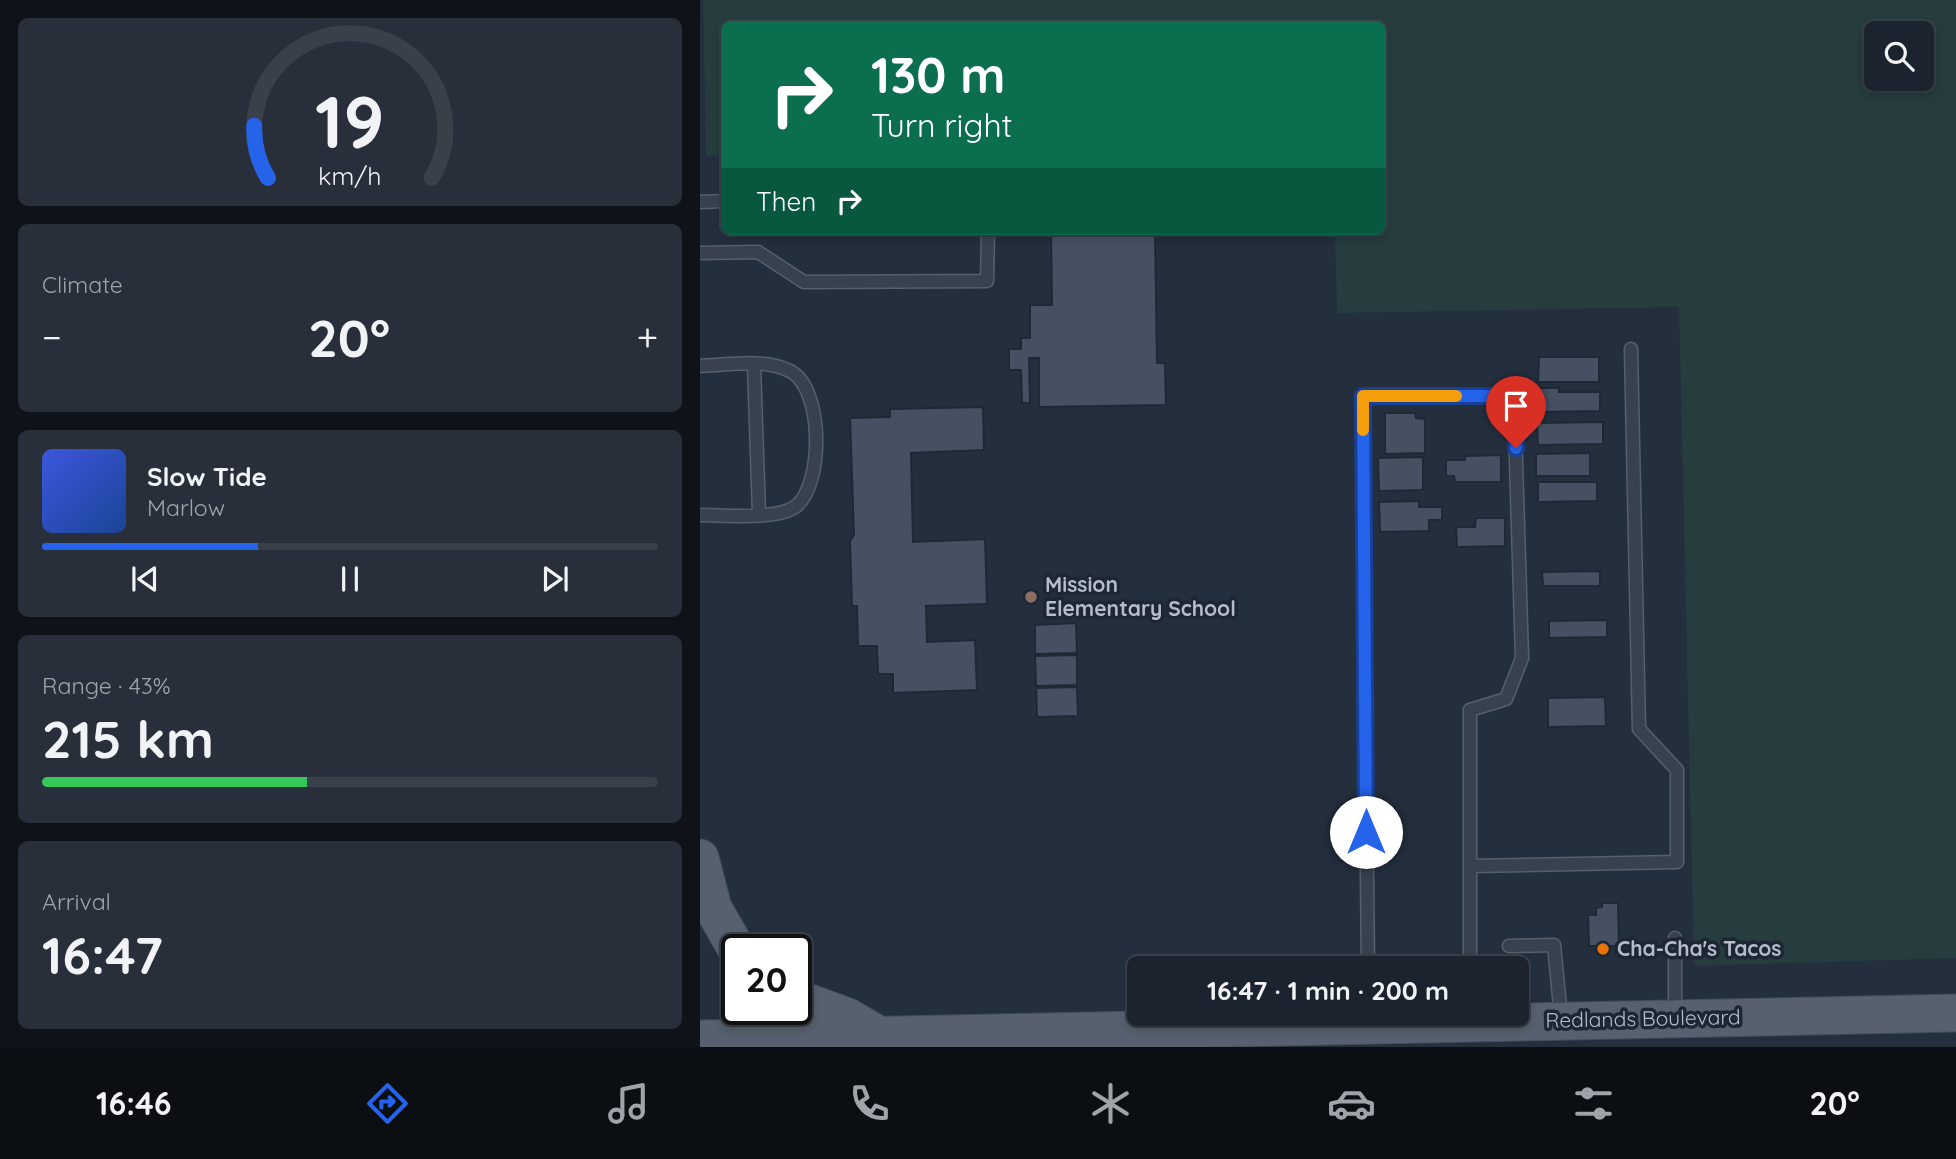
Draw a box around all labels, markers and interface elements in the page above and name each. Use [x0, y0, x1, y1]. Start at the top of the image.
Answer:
map controls [1864, 21, 1934, 91]
button: search [1864, 21, 1934, 91]
text: 130 m [871, 44, 1005, 105]
icon: right [756, 49, 847, 140]
text: 19 [315, 75, 385, 166]
text: Turn right [871, 105, 1012, 145]
text: km/h [318, 160, 382, 191]
icon: right [830, 182, 868, 220]
text: Then [756, 185, 816, 218]
text: Climate [42, 270, 123, 299]
text: 20° [308, 305, 390, 370]
text: − [42, 313, 62, 361]
text: + [637, 313, 658, 361]
pin [1486, 376, 1546, 448]
icon: arrive [1497, 387, 1535, 425]
text: Slow Tide [147, 460, 267, 493]
text: Marlow [147, 493, 225, 522]
icon: previous [126, 560, 164, 598]
icon: pause [331, 560, 369, 598]
icon: next [536, 560, 574, 598]
place label: Mission Elementary School [1045, 571, 1236, 621]
marker: Mission Elementary School [1023, 589, 1039, 605]
text: Range · 43% [42, 671, 171, 700]
text: 215 km [42, 706, 214, 771]
position arrow [1329, 795, 1403, 869]
text: Arrival [42, 887, 111, 916]
text: 16:47 [42, 922, 163, 987]
speed limit sign: 20 [721, 934, 812, 1025]
place label: Cha-Cha's Tacos [1617, 935, 1781, 961]
marker: Cha-Cha's Tacos [1595, 941, 1611, 957]
text: 16:47 · 1 min · 200 m [1207, 974, 1449, 1007]
street label: Redlands Boulevard [1545, 1003, 1741, 1033]
icon: directions [363, 1079, 412, 1128]
icon: music [604, 1079, 653, 1128]
icon: phone [845, 1079, 894, 1128]
icon: climate [1086, 1079, 1135, 1128]
icon: car [1327, 1079, 1376, 1128]
icon: filters [1569, 1079, 1618, 1128]
text: 16:46 [96, 1083, 171, 1123]
text: 20° [1810, 1083, 1860, 1123]

